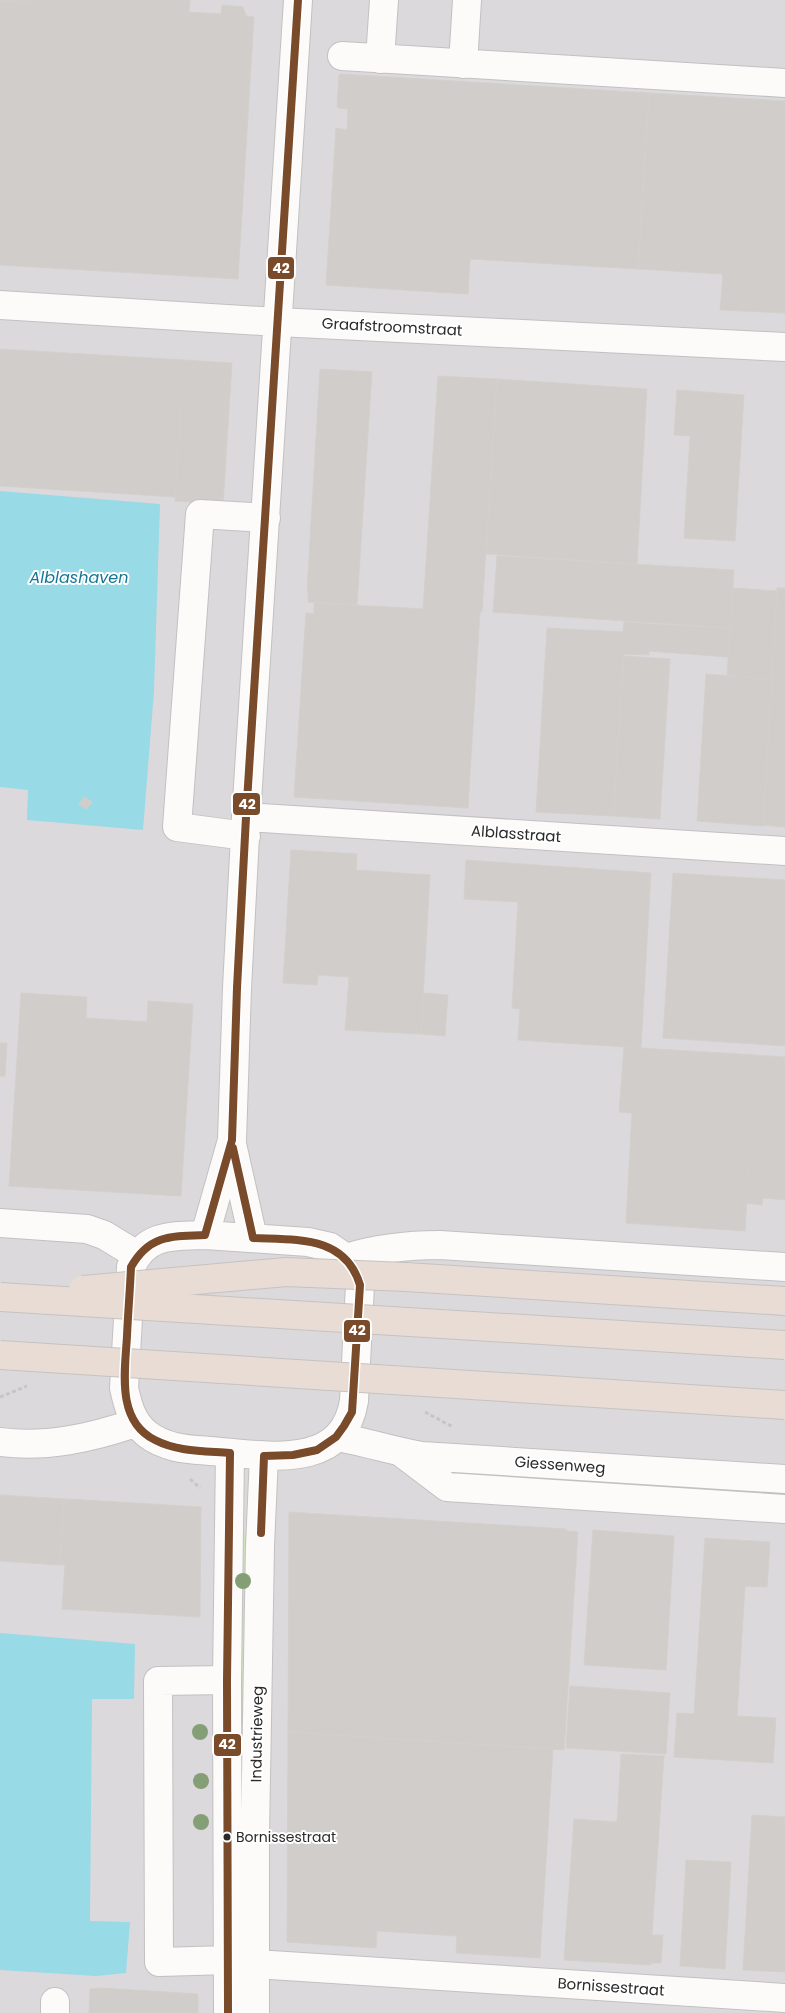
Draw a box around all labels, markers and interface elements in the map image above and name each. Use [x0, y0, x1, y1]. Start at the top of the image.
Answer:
line badge: 42 [267, 256, 295, 280]
text: 42 [272, 258, 290, 278]
street label: Graafstroomstraat [321, 312, 463, 341]
water label: Alblashaven [29, 566, 128, 589]
line badge: 42 [232, 792, 261, 816]
text: 42 [238, 794, 256, 814]
street label: Alblasstraat [470, 820, 562, 847]
line badge: 42 [343, 1319, 371, 1343]
text: 42 [348, 1320, 366, 1340]
street label: Giessenweg [514, 1451, 606, 1478]
street label: Industrieweg [245, 1685, 268, 1782]
line badge: 42 [213, 1733, 242, 1757]
text: 42 [218, 1734, 236, 1754]
place label: Bornissestraat [236, 1827, 336, 1847]
marker: Bornissestraat [222, 1832, 232, 1842]
street label: Bornissestraat [557, 1972, 665, 2001]

